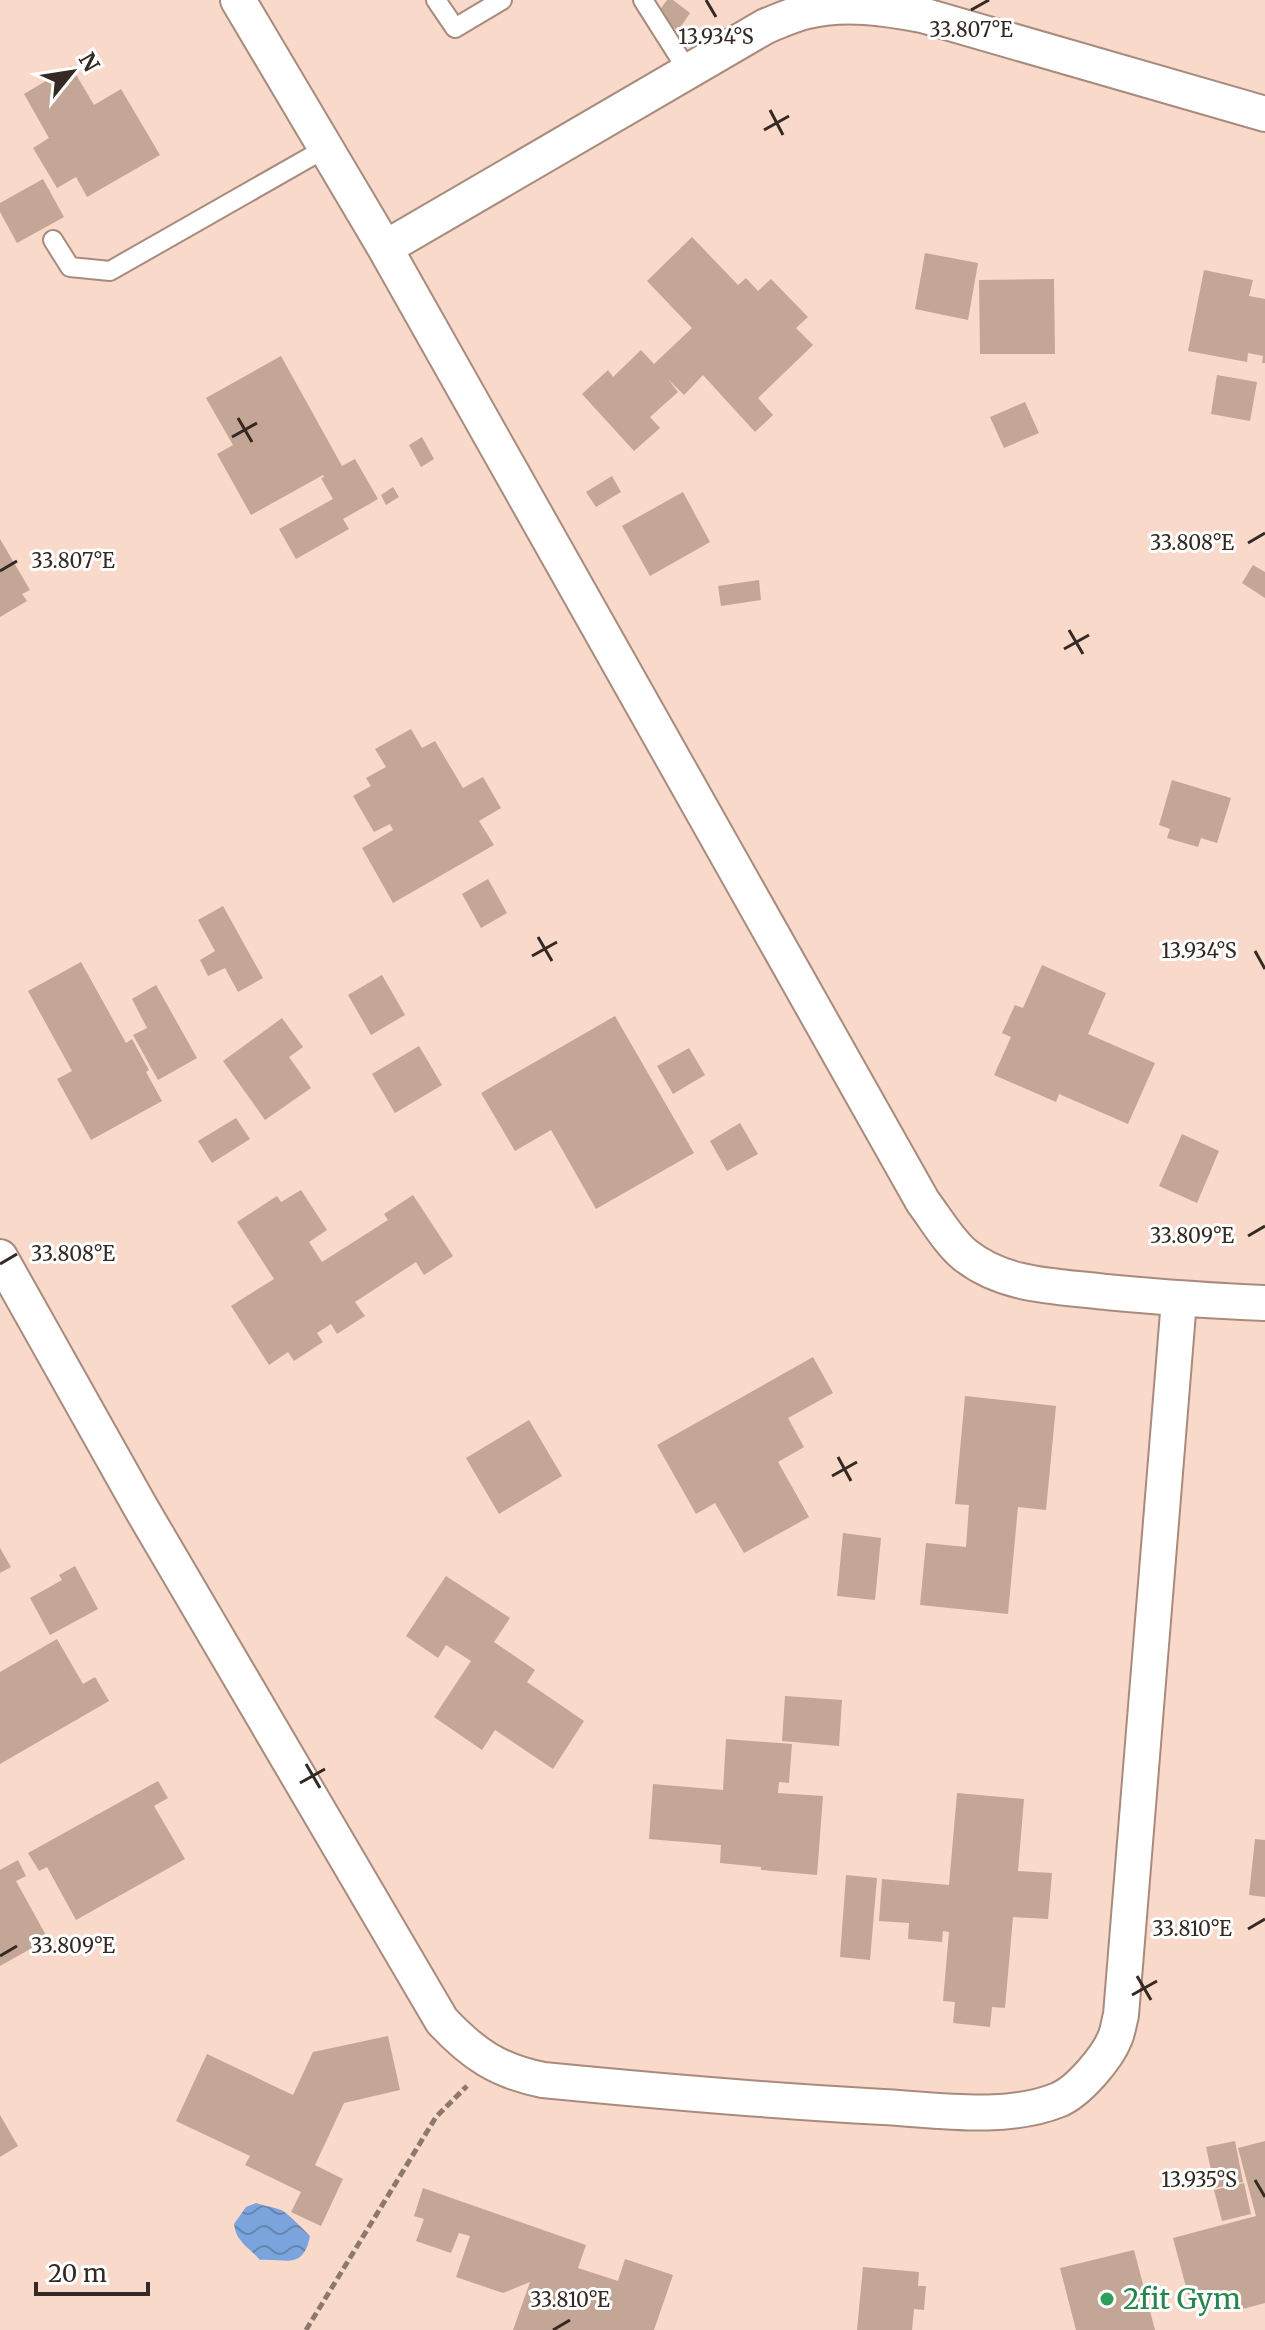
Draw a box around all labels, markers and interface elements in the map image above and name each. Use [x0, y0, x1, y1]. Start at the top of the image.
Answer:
text: 33.807°E [929, 17, 1013, 42]
text: 13.934°S [678, 24, 754, 49]
north arrow [32, 32, 112, 112]
text: N [73, 47, 106, 77]
text: 33.808°E [1150, 530, 1234, 555]
text: 33.807°E [31, 548, 115, 573]
text: 13.934°S [1161, 938, 1237, 963]
text: 33.809°E [1150, 1223, 1234, 1248]
text: 33.808°E [31, 1241, 115, 1266]
text: 33.810°E [1152, 1916, 1232, 1941]
text: 33.809°E [31, 1933, 115, 1958]
text: 13.935°S [1161, 2167, 1237, 2192]
scale bar [36, 2246, 148, 2296]
text: 20 m [48, 2258, 107, 2289]
place label: 2fit Gym [1123, 2281, 1241, 2317]
text: 33.810°E [530, 2287, 610, 2312]
marker: 2fit Gym [1098, 2290, 1116, 2308]

